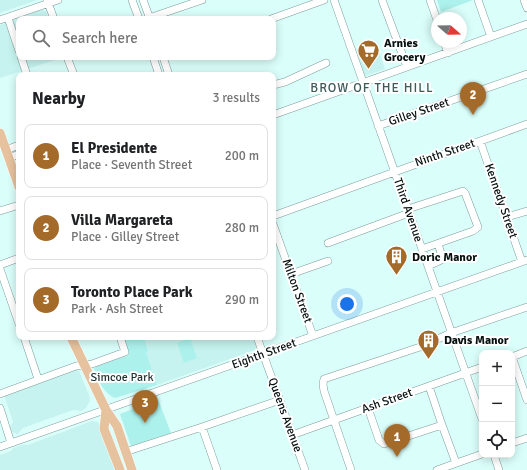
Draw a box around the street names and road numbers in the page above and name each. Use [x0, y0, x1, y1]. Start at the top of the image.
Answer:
street label: Gilley Street [387, 95, 451, 129]
street label: Ninth Street [413, 136, 477, 170]
street label: Kennedy Street [481, 162, 521, 240]
street label: Third Avenue [390, 176, 426, 244]
street label: Milton Street [278, 257, 316, 325]
street label: Eighth Street [230, 335, 298, 373]
street label: Queens Avenue [265, 376, 305, 454]
street label: Ash Street [360, 385, 414, 417]

